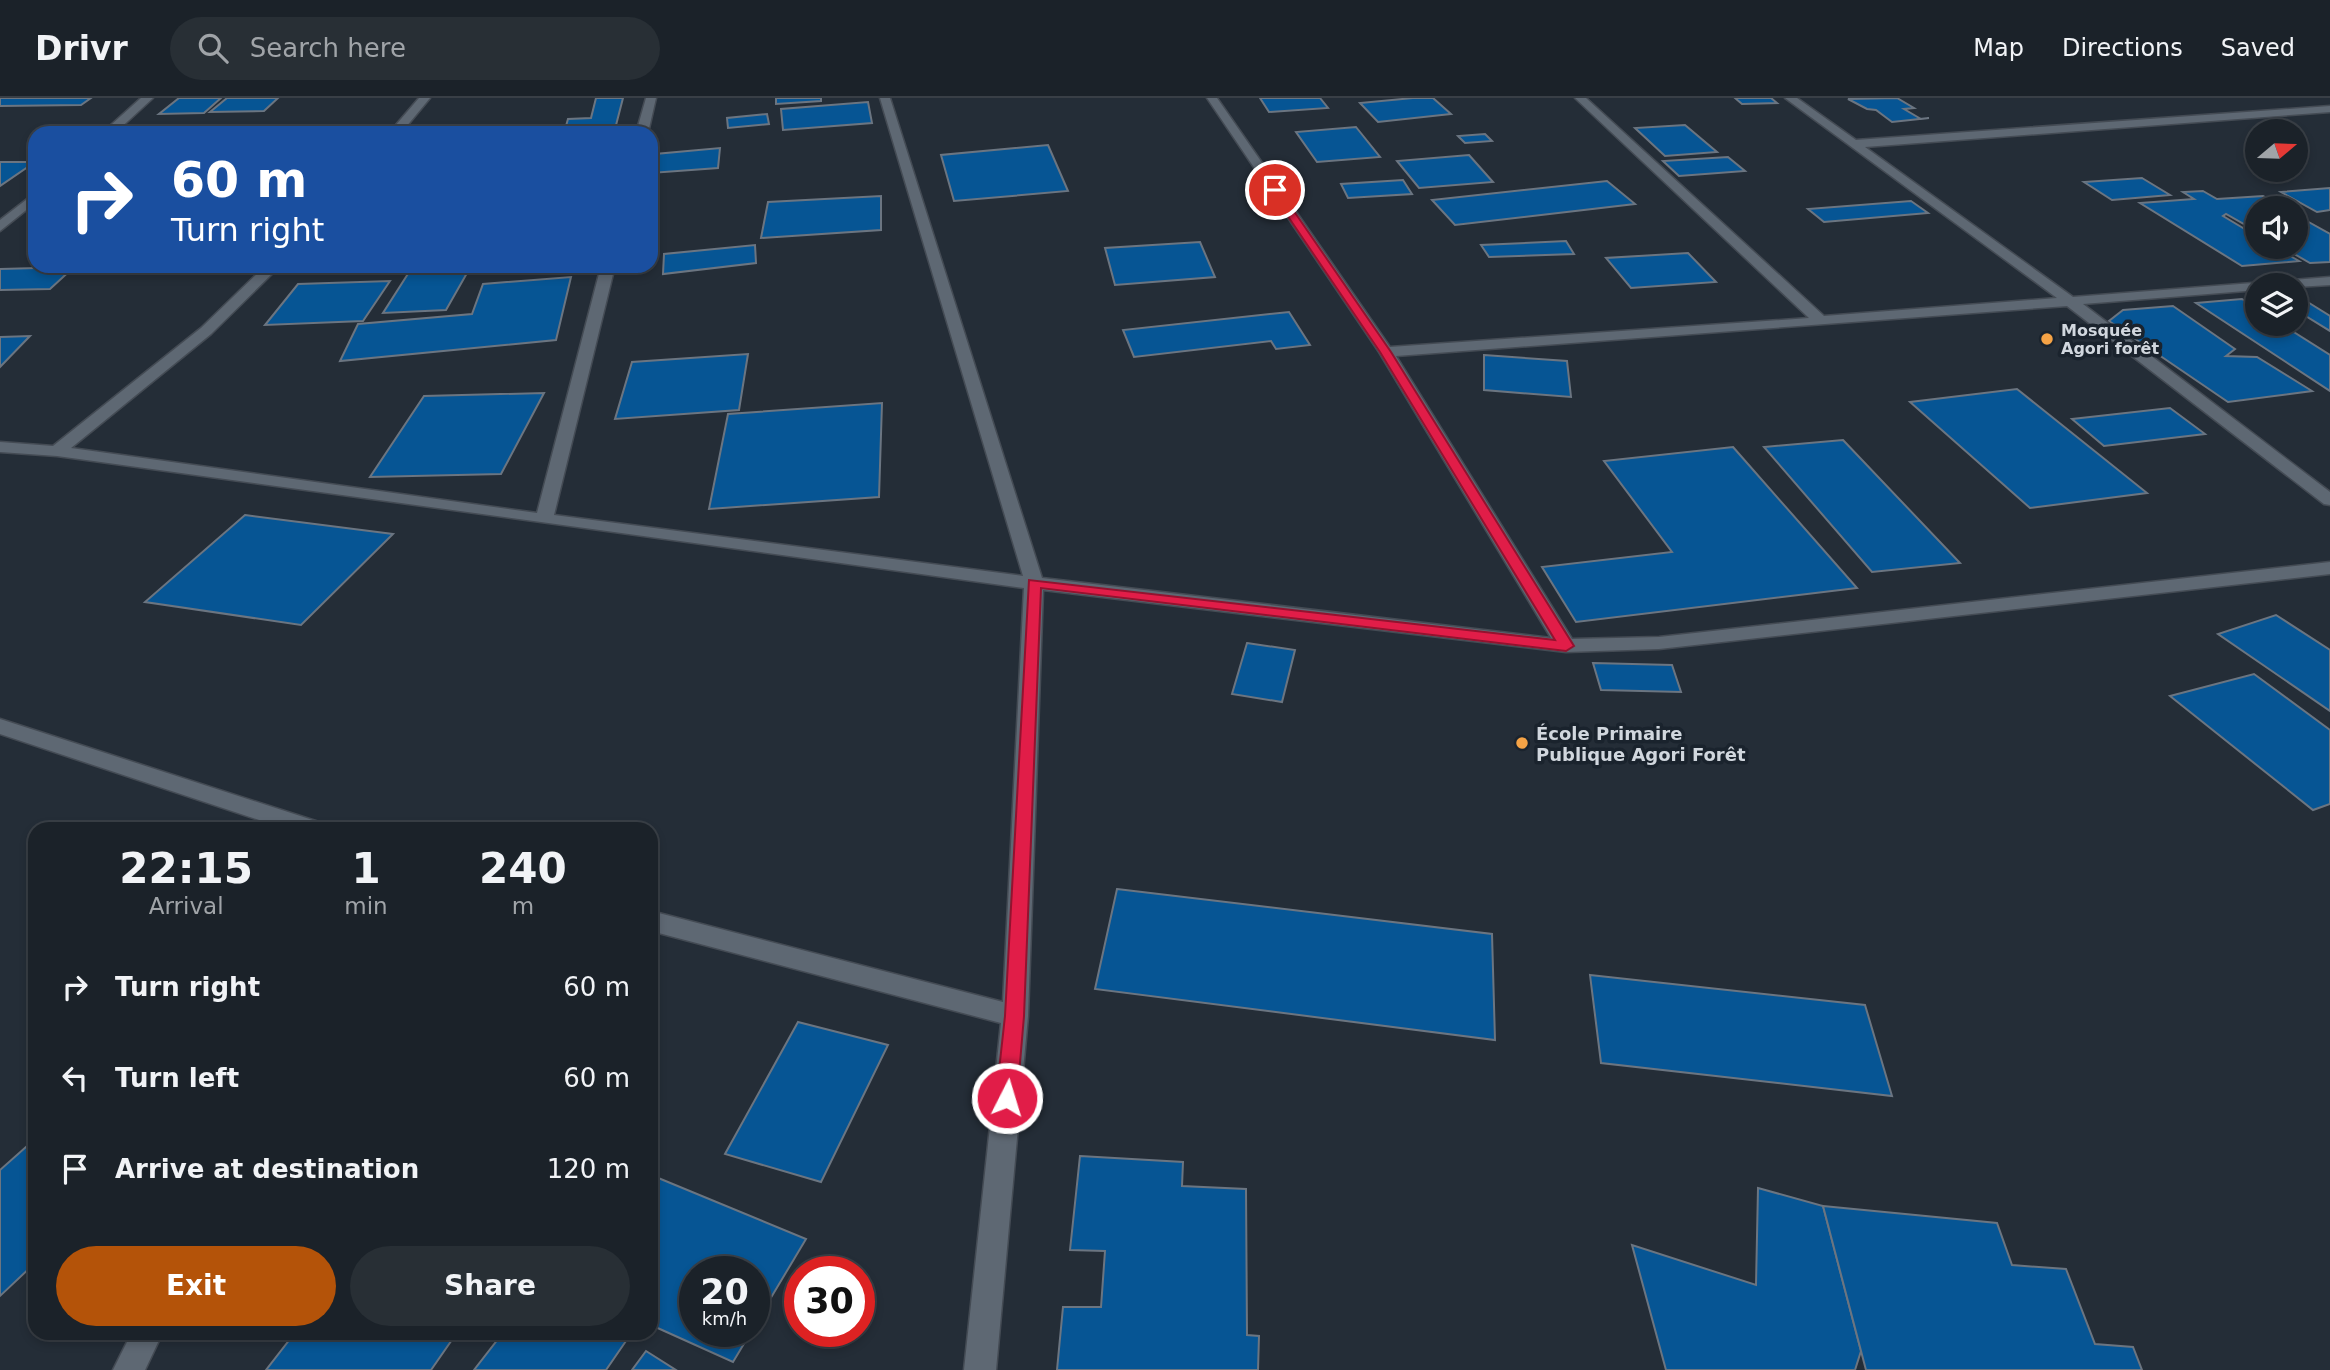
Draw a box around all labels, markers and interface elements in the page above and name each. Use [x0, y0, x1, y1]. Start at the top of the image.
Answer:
search box [170, 17, 660, 80]
text: Drivr [35, 29, 128, 68]
icon: search [194, 29, 232, 67]
text: Search here [250, 33, 406, 63]
text: Map [1973, 34, 2024, 62]
text: Directions [2062, 34, 2183, 62]
text: Saved [2221, 34, 2295, 62]
north arrow [2245, 119, 2308, 182]
map controls [2245, 119, 2308, 336]
text: 60 m [171, 152, 307, 209]
icon: right [56, 154, 147, 245]
pin [1245, 160, 1305, 220]
icon: arrive [1256, 171, 1294, 209]
button: sound [2245, 196, 2308, 259]
text: Turn right [171, 211, 324, 249]
button: layers [2245, 273, 2308, 336]
place label: Mosquée Agori forêt [2061, 321, 2159, 358]
marker: Mosquée Agori forêt [2039, 331, 2055, 347]
place label: École Primaire Publique Agori Forêt [1536, 723, 1746, 765]
marker: École Primaire Publique Agori Forêt [1514, 735, 1530, 751]
text: 22:15 [119, 844, 253, 893]
text: 1 [351, 844, 381, 893]
text: 240 [479, 844, 567, 893]
text: Arrival [149, 893, 224, 919]
text: min [344, 893, 388, 919]
text: m [512, 893, 534, 919]
icon: right [56, 968, 94, 1006]
text: Turn right [115, 972, 260, 1002]
text: 60 m [563, 972, 630, 1002]
icon: left [56, 1059, 94, 1097]
position arrow [970, 1061, 1044, 1135]
text: Turn left [115, 1063, 239, 1093]
text: 60 m [563, 1063, 630, 1093]
icon: arrive [56, 1150, 94, 1188]
text: Arrive at destination [115, 1154, 419, 1184]
text: 120 m [547, 1154, 630, 1184]
button: Exit [56, 1246, 336, 1326]
button: Share [350, 1246, 630, 1326]
speed limit sign: 30 [784, 1256, 875, 1347]
text: 20 [700, 1272, 749, 1312]
text: km/h [702, 1308, 747, 1329]

